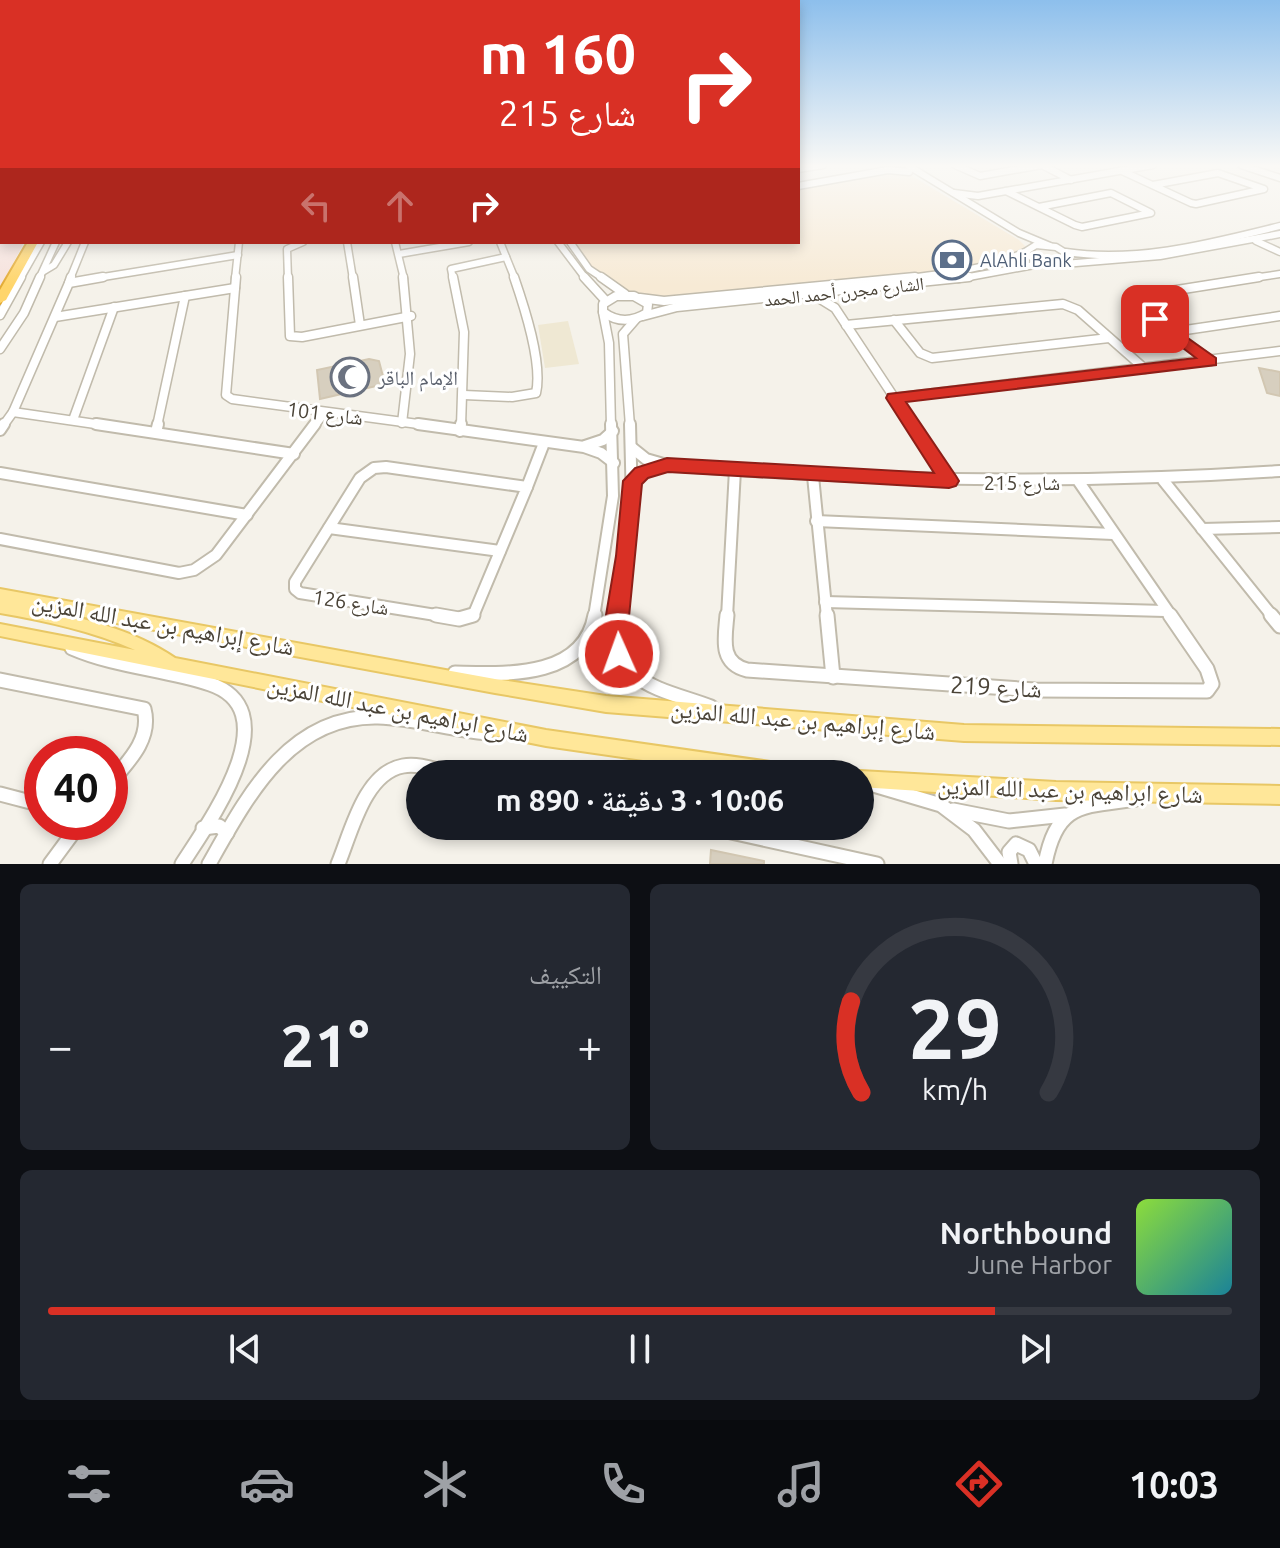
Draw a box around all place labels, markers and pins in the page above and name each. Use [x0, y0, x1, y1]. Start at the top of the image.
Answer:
bank icon: AlAhli Bank [931, 239, 973, 281]
place label: AlAhli Bank [980, 250, 1072, 270]
pin [1121, 285, 1189, 353]
mosque icon: الإمام الباقر [329, 356, 371, 398]
place label: الإمام الباقر [377, 366, 458, 392]

